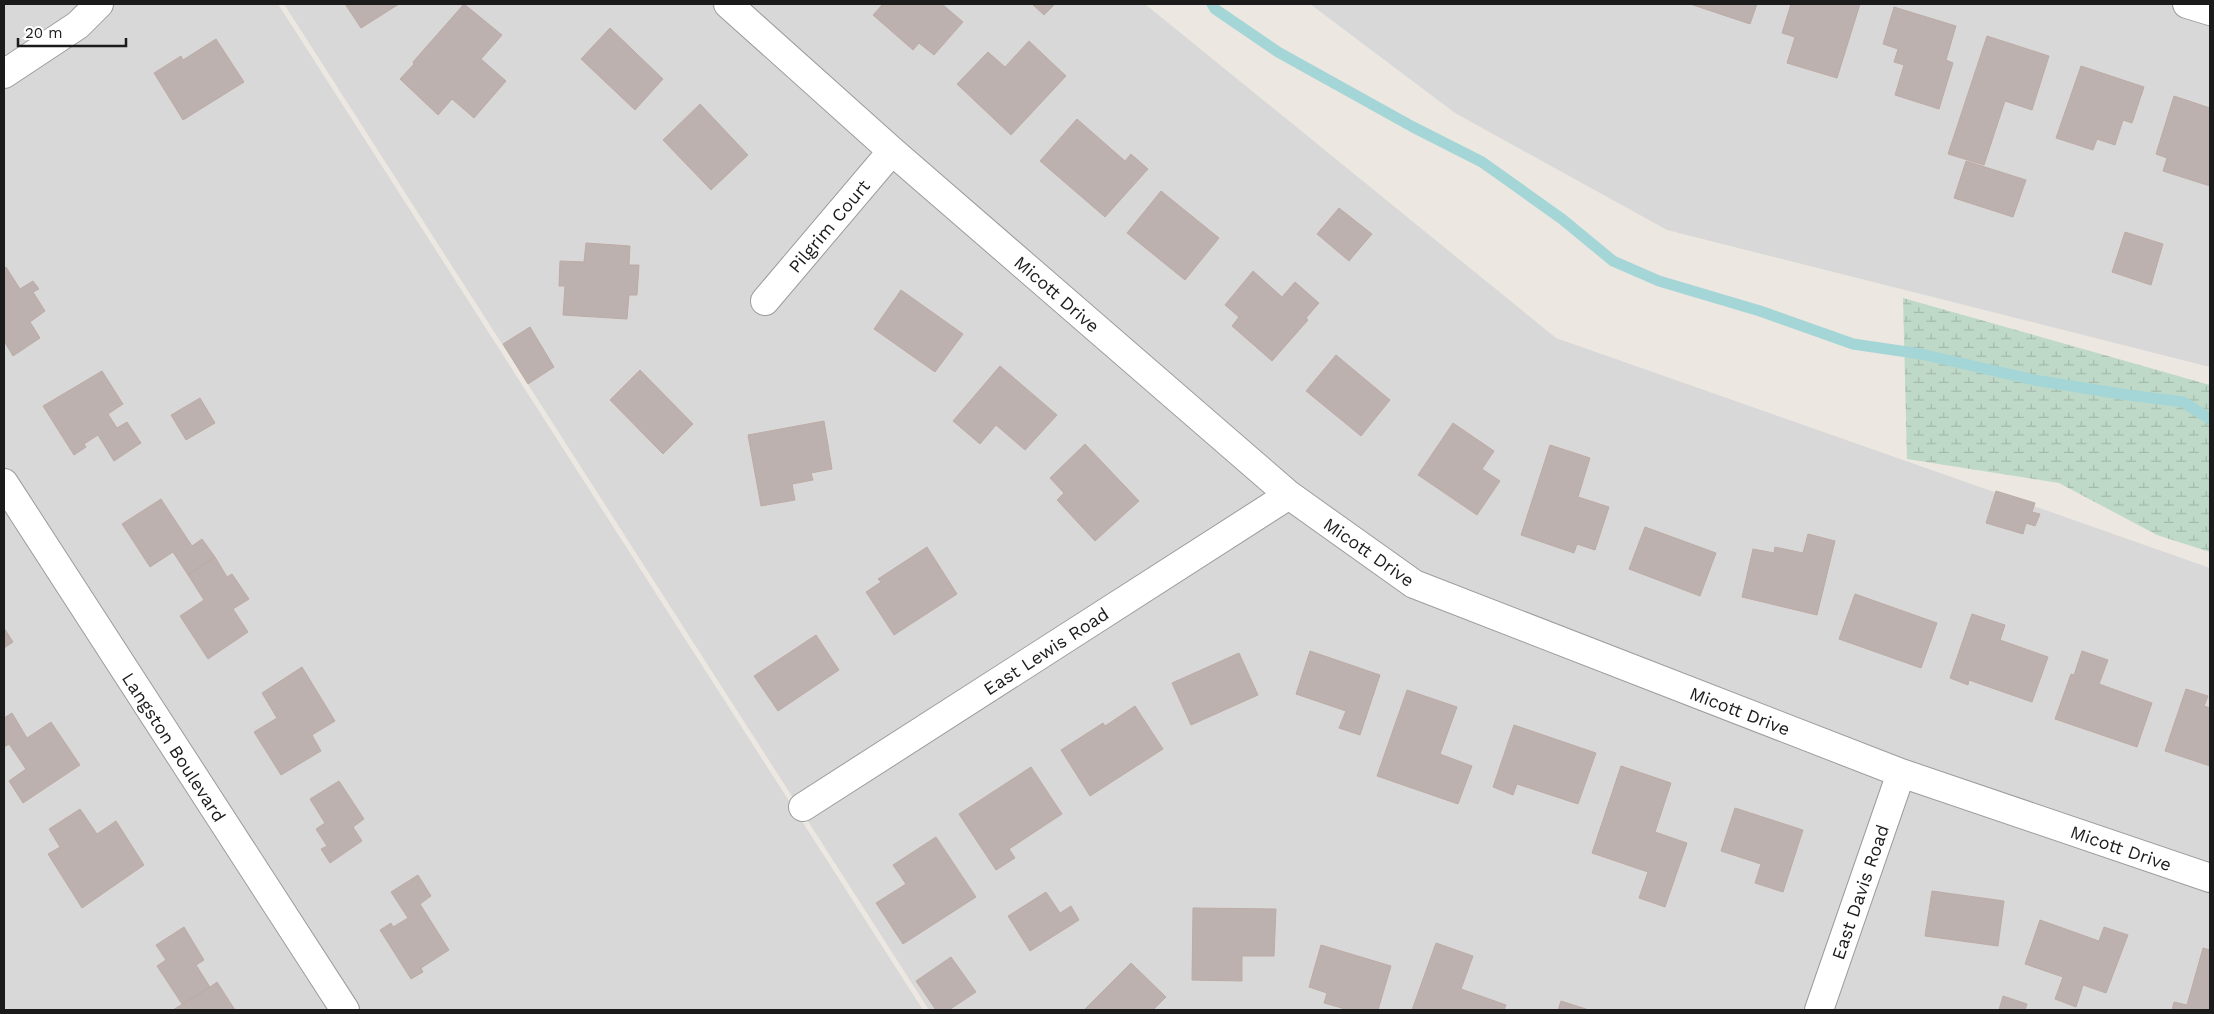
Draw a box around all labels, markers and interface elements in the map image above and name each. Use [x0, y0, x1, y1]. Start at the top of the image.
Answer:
scale bar [18, 15, 125, 47]
text: 20 m [25, 24, 63, 42]
street label: Pilgrim Court [784, 175, 874, 277]
street label: Micott Drive [1010, 251, 1104, 337]
street label: Micott Drive [1320, 513, 1418, 591]
street label: East Lewis Road [980, 603, 1112, 699]
street label: Langston Boulevard [118, 668, 230, 826]
street label: Micott Drive [1687, 682, 1793, 740]
street label: Micott Drive [2068, 821, 2174, 875]
street label: East Davis Road [1827, 822, 1893, 962]

